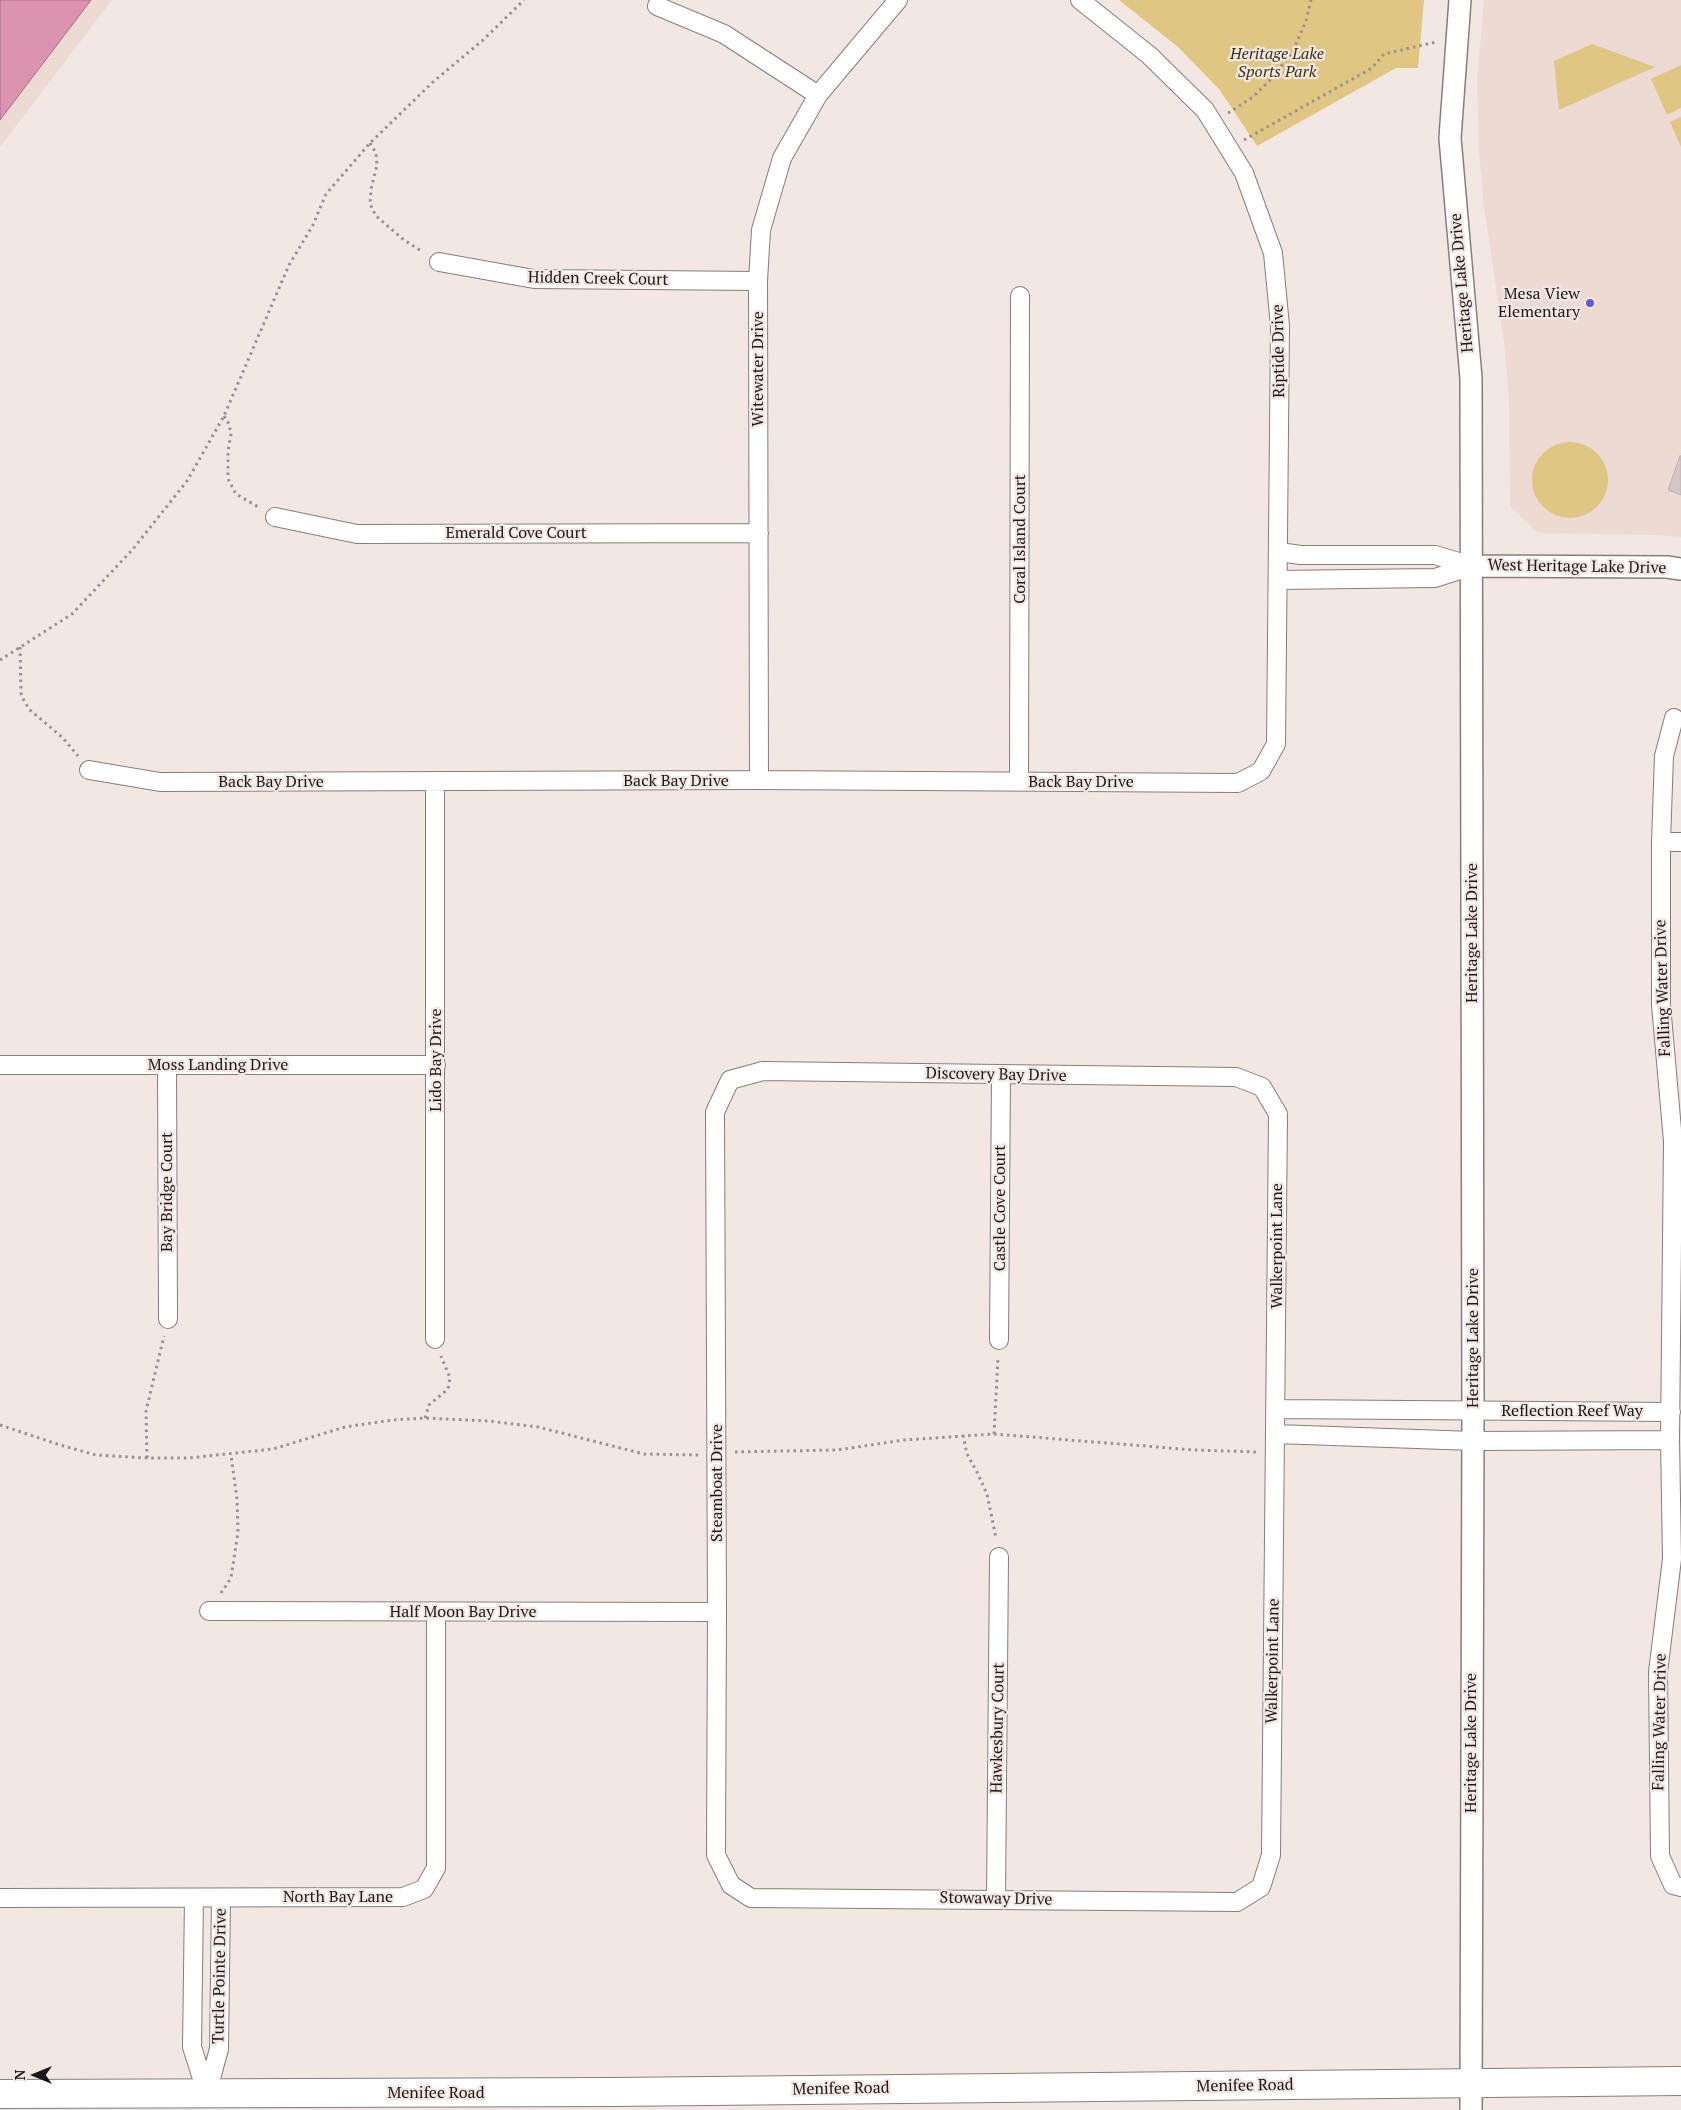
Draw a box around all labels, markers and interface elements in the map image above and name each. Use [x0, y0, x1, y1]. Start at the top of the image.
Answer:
park label: Heritage Lake Sports Park [1230, 44, 1324, 82]
street label: Heritage Lake Drive [1446, 212, 1478, 354]
street label: Hidden Creek Court [528, 268, 668, 290]
place label: Mesa View Elementary [1498, 284, 1580, 322]
marker: Mesa View Elementary [1584, 297, 1596, 309]
street label: Riptide Drive [1269, 304, 1289, 398]
street label: Witewater Drive [748, 311, 768, 427]
street label: Coral Island Court [1010, 474, 1030, 604]
street label: Emerald Cove Court [445, 523, 587, 543]
street label: West Heritage Lake Drive [1487, 556, 1667, 578]
street label: Back Bay Drive [623, 771, 729, 791]
street label: Back Bay Drive [218, 772, 324, 792]
street label: Back Bay Drive [1028, 772, 1134, 792]
street label: Heritage Lake Drive [1462, 863, 1482, 1003]
street label: Falling Water Drive [1651, 919, 1675, 1057]
street label: Lido Bay Drive [426, 1008, 446, 1112]
street label: Moss Landing Drive [148, 1055, 288, 1075]
street label: Discovery Bay Drive [925, 1064, 1067, 1086]
street label: Bay Bridge Court [157, 1132, 177, 1252]
street label: Castle Cove Court [990, 1145, 1010, 1271]
street label: Walkerpoint Lane [1267, 1183, 1287, 1309]
street label: Heritage Lake Drive [1463, 1268, 1483, 1408]
street label: Reflection Reef Way [1501, 1401, 1643, 1421]
street label: Steamboat Drive [707, 1424, 727, 1542]
street label: Walkerpoint Lane [1262, 1598, 1284, 1724]
street label: Half Moon Bay Drive [390, 1602, 536, 1622]
street label: Falling Water Drive [1649, 1653, 1671, 1791]
street label: Hawkesbury Court [987, 1662, 1009, 1794]
street label: Heritage Lake Drive [1461, 1673, 1481, 1813]
street label: North Bay Lane [283, 1887, 393, 1907]
street label: Stowaway Drive [939, 1888, 1053, 1910]
street label: Turtle Pointe Drive [209, 1908, 231, 2044]
north arrow [10, 2050, 60, 2100]
text: N [10, 2070, 29, 2080]
street label: Menifee Road [1196, 2076, 1294, 2096]
street label: Menifee Road [792, 2079, 890, 2099]
street label: Menifee Road [387, 2083, 485, 2103]

